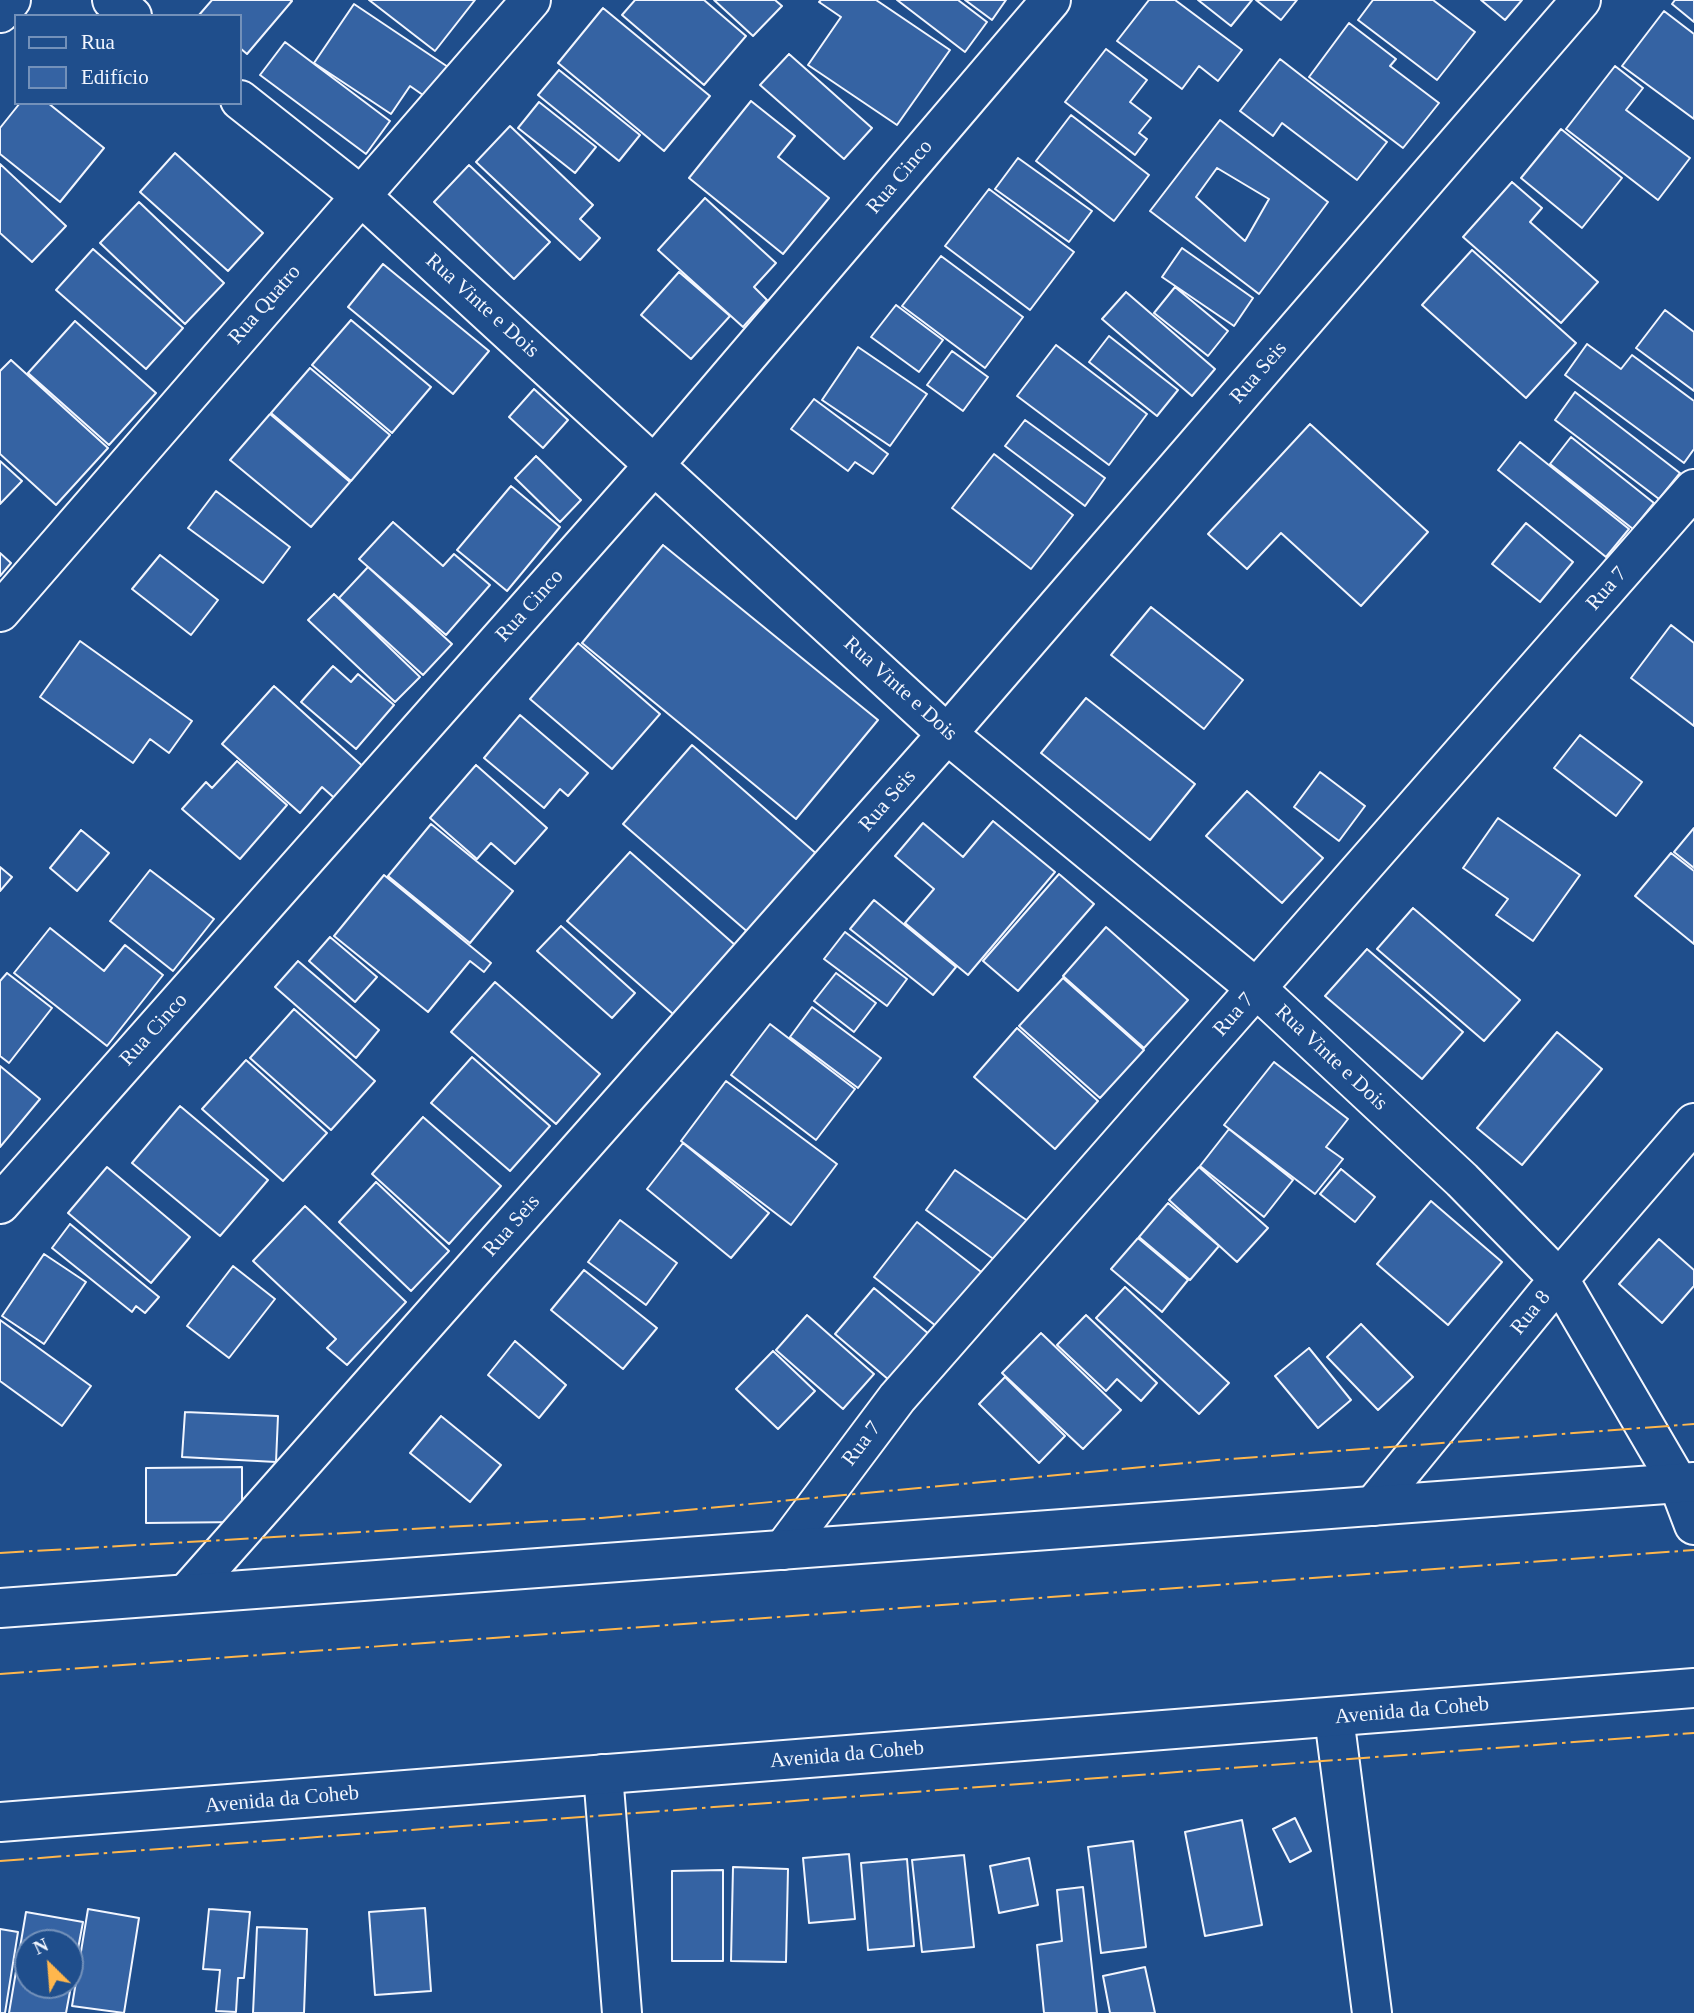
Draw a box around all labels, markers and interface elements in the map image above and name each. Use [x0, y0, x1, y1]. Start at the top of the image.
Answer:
legend [14, 14, 242, 105]
text: Rua [81, 30, 115, 54]
text: Edifício [81, 65, 149, 89]
street label: Rua Cinco [862, 135, 938, 219]
street label: Rua Vinte e Dois [420, 248, 544, 364]
street label: Rua Quatro [224, 260, 306, 350]
street label: Rua Seis [1225, 337, 1293, 409]
street label: Rua 7 [1581, 562, 1633, 616]
street label: Rua Cinco [491, 564, 569, 648]
street label: Rua Vinte e Dois [838, 631, 962, 747]
street label: Rua Seis [854, 765, 922, 837]
street label: Rua Cinco [115, 988, 193, 1072]
street label: Rua 7 [1208, 988, 1260, 1042]
street label: Rua Vinte e Dois [1270, 1000, 1392, 1116]
street label: Rua Seis [478, 1190, 546, 1262]
street label: Rua 8 [1506, 1286, 1556, 1340]
street label: Rua 7 [837, 1417, 887, 1471]
street label: Avenida da Coheb [1334, 1692, 1490, 1730]
street label: Avenida da Coheb [769, 1736, 925, 1774]
street label: Avenida da Coheb [204, 1781, 360, 1819]
north arrow [14, 1929, 84, 1999]
text: N [30, 1934, 51, 1959]

